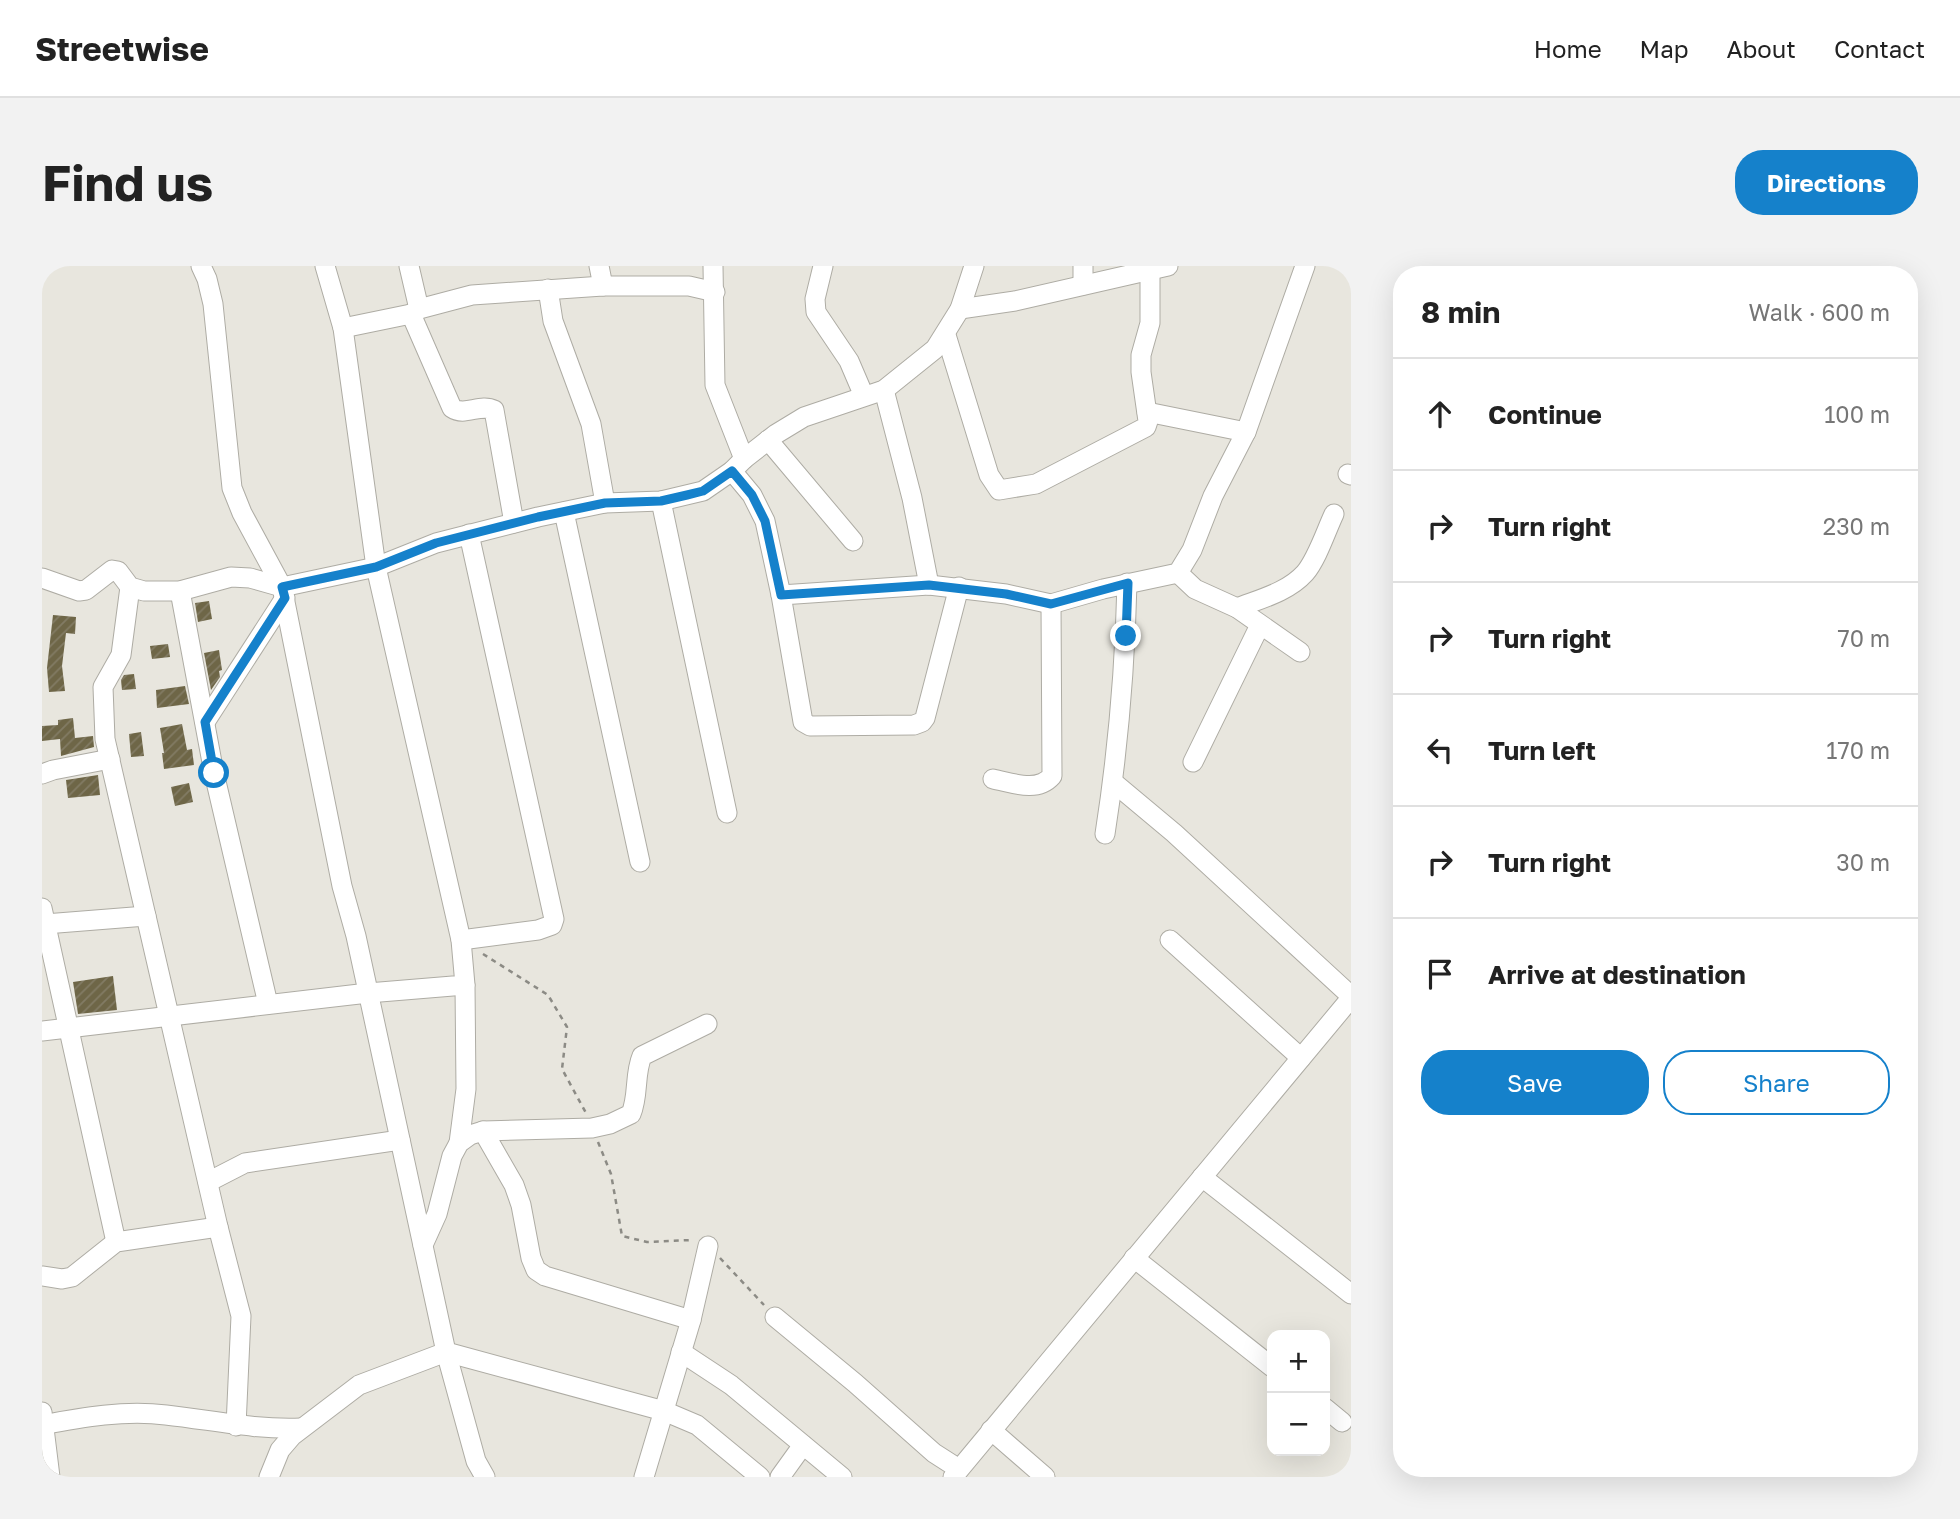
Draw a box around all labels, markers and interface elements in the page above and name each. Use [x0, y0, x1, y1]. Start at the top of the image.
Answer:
text: Streetwise [35, 29, 209, 68]
text: Home [1534, 34, 1602, 63]
text: Map [1640, 34, 1689, 63]
text: About [1727, 34, 1796, 63]
text: Contact [1834, 34, 1925, 63]
button: Directions [1735, 150, 1918, 215]
text: Find us [42, 153, 213, 212]
text: 8 min [1421, 294, 1500, 330]
text: Walk · 600 m [1749, 298, 1890, 326]
icon: ahead [1421, 395, 1459, 433]
text: Continue [1488, 399, 1602, 430]
text: 100 m [1824, 400, 1890, 428]
icon: right [1421, 507, 1459, 545]
text: Turn right [1488, 511, 1611, 542]
text: 230 m [1823, 512, 1890, 540]
icon: right [1421, 619, 1459, 657]
route end [1110, 620, 1141, 651]
text: Turn right [1488, 623, 1611, 654]
text: 70 m [1837, 624, 1890, 652]
icon: left [1421, 731, 1459, 769]
text: Turn left [1488, 735, 1596, 766]
text: 170 m [1826, 736, 1890, 764]
route start [198, 757, 229, 788]
icon: right [1421, 843, 1459, 881]
text: Turn right [1488, 847, 1611, 878]
text: 30 m [1836, 848, 1890, 876]
icon: arrive [1421, 955, 1459, 993]
text: Arrive at destination [1488, 959, 1746, 990]
button: Save [1421, 1050, 1649, 1115]
button: Share [1663, 1050, 1890, 1115]
map controls [1267, 1330, 1330, 1456]
button: + [1267, 1330, 1330, 1393]
button: − [1267, 1393, 1330, 1456]

